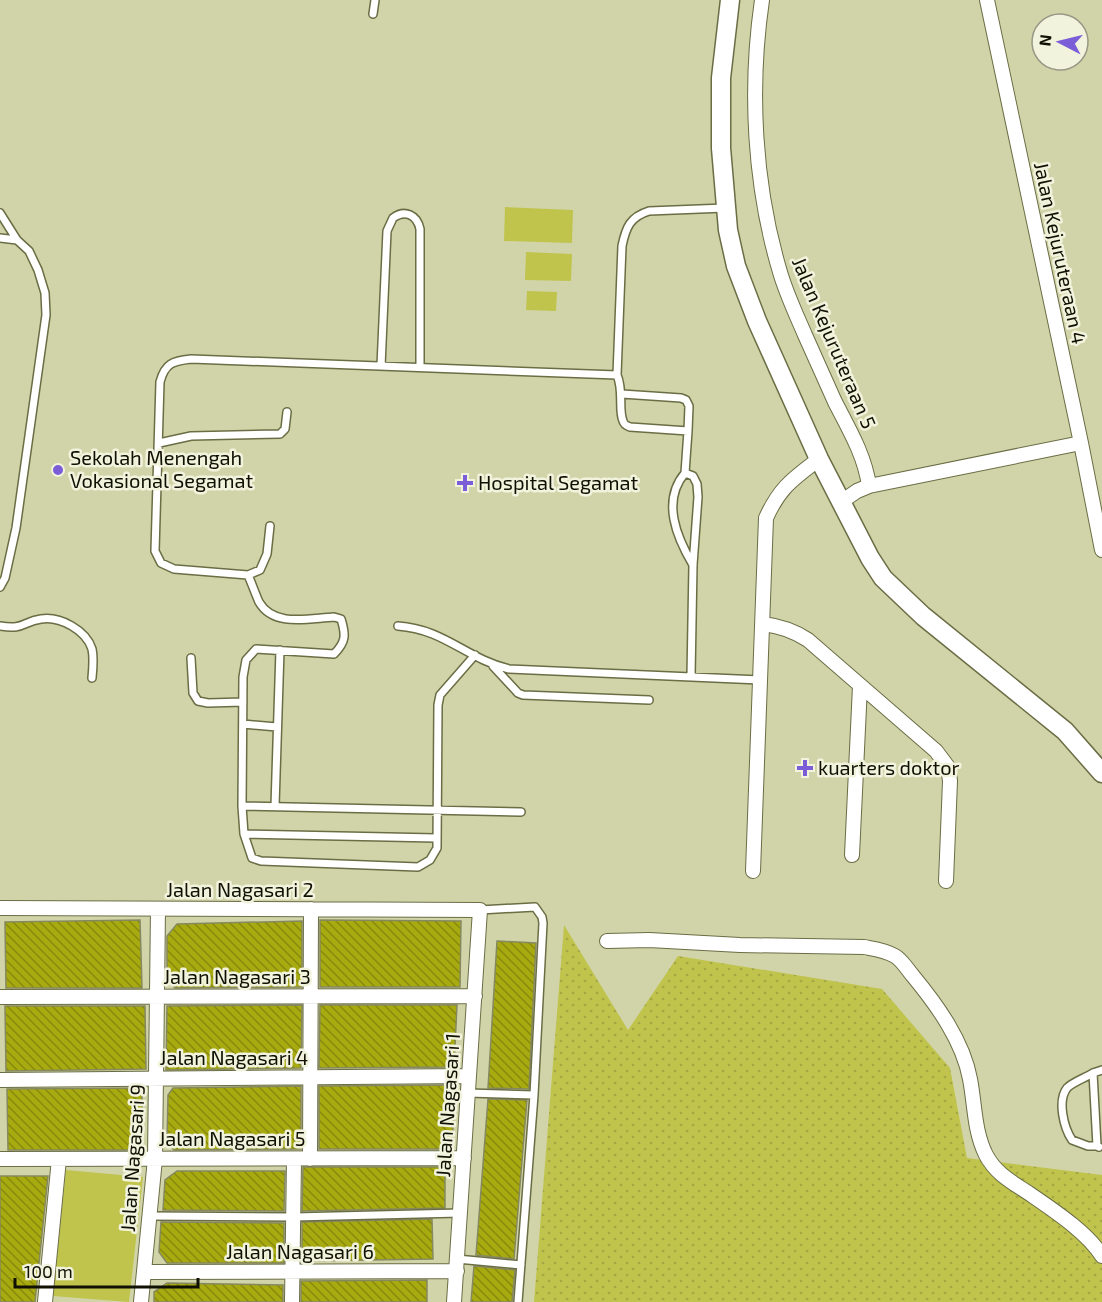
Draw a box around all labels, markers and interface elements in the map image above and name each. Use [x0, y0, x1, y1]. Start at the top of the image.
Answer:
north arrow [1030, 12, 1090, 72]
text: N [1034, 33, 1055, 47]
street label: Jalan Kejuruteraan 4 [1030, 160, 1092, 346]
street label: Jalan Kejuruteraan 5 [788, 253, 882, 432]
place label: Sekolah Menengah Vokasional Segamat [70, 445, 253, 492]
marker: Sekolah Menengah Vokasional Segamat [51, 463, 65, 477]
place label: Hospital Segamat [478, 470, 638, 494]
marker: Hospital Segamat [456, 474, 474, 492]
place label: kuarters doktor [818, 755, 960, 779]
marker: kuarters doktor [796, 759, 814, 777]
street label: Jalan Nagasari 2 [166, 877, 314, 901]
street label: Jalan Nagasari 3 [163, 964, 311, 988]
street label: Jalan Nagasari 1 [430, 1032, 464, 1178]
street label: Jalan Nagasari 4 [160, 1045, 308, 1069]
street label: Jalan Nagasari 9 [115, 1083, 149, 1233]
street label: Jalan Nagasari 5 [158, 1126, 306, 1150]
street label: Jalan Nagasari 6 [226, 1239, 374, 1263]
scale bar [15, 1251, 198, 1289]
text: 100 m [24, 1260, 73, 1282]

